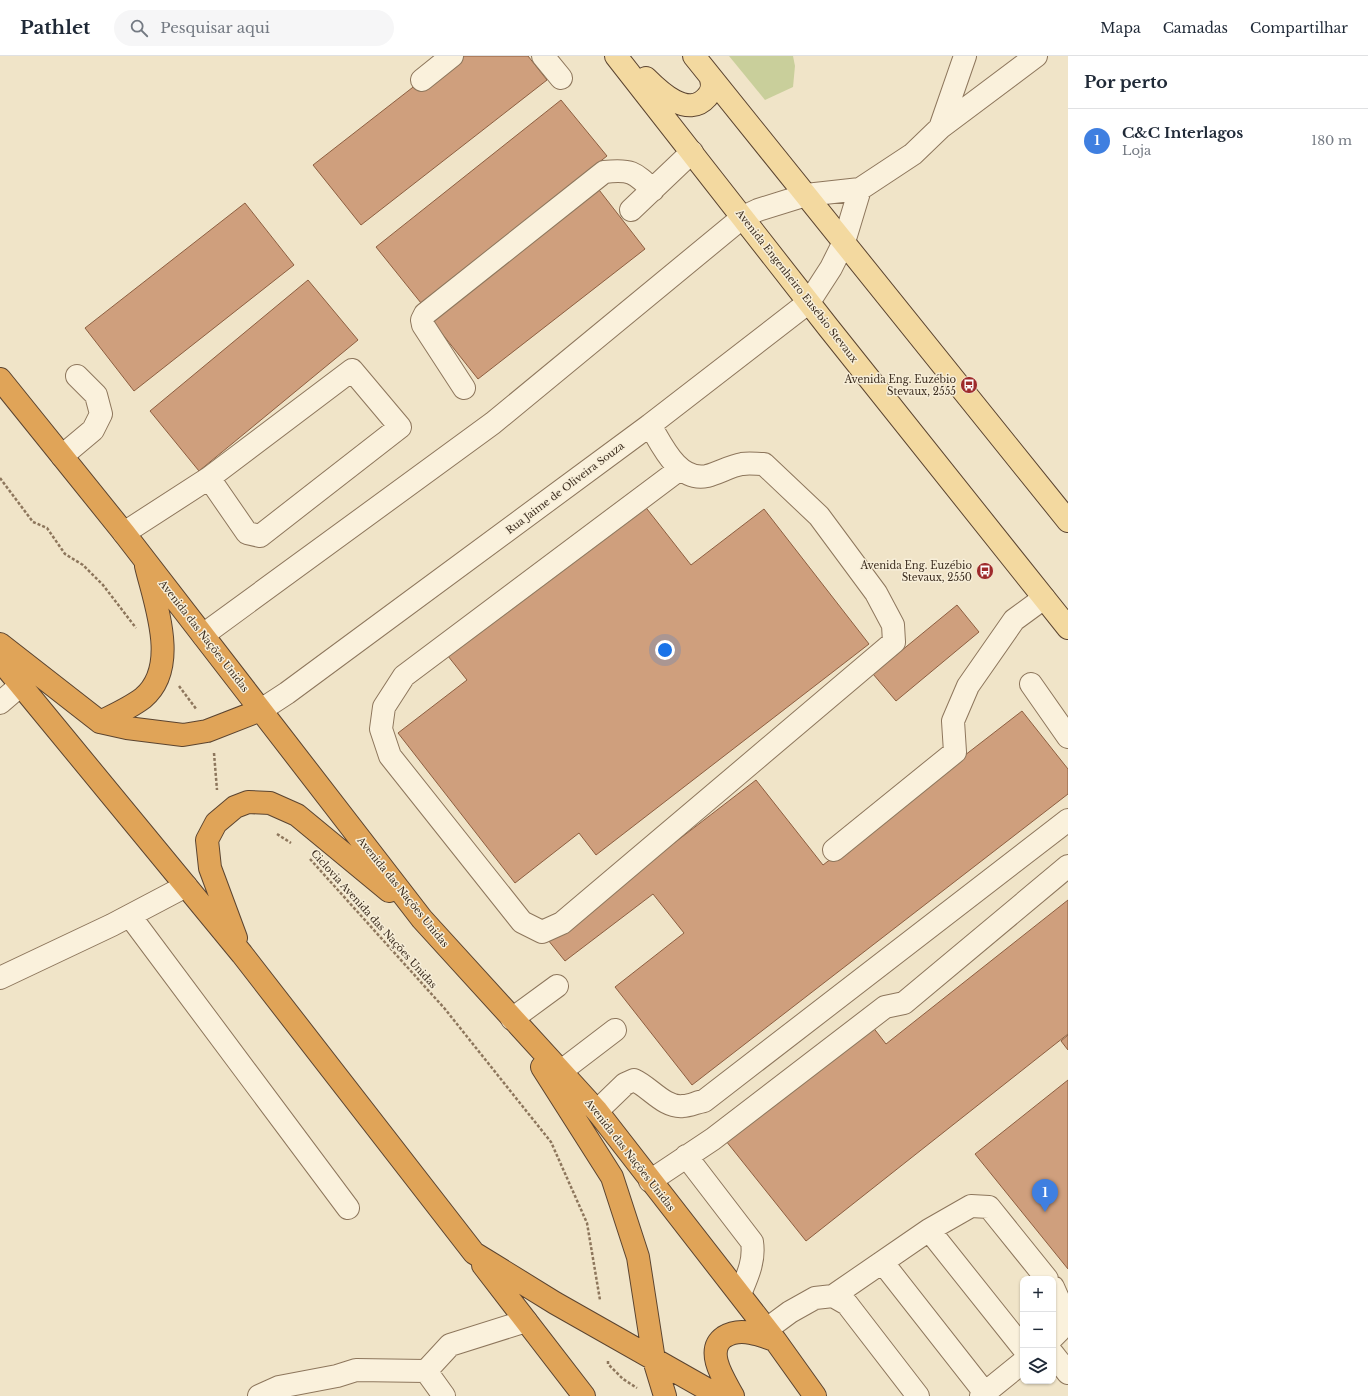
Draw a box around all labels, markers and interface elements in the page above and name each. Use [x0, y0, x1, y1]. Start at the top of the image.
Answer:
search box [114, 10, 394, 46]
text: Pathlet [20, 16, 90, 39]
icon: search [128, 17, 150, 39]
text: Pesquisar aqui [160, 18, 270, 37]
text: Mapa [1100, 19, 1141, 37]
text: Camadas [1163, 19, 1228, 37]
text: Compartilhar [1250, 19, 1348, 37]
text: Por perto [1084, 72, 1168, 93]
text: C&C Interlagos [1122, 123, 1243, 142]
text: 1 [1094, 132, 1100, 149]
text: 180 m [1311, 132, 1352, 149]
text: Loja [1122, 142, 1151, 159]
street label: Avenida Engenheiro Eusébio Stevaux [733, 206, 861, 365]
place label: Avenida Eng. Euzébio Stevaux, 2555 [843, 373, 956, 398]
bus stop icon: Avenida Eng. Euzébio Stevaux, 2555 [959, 375, 979, 395]
street label: Rua Jaime de Oliveira Souza [503, 439, 627, 537]
place label: Avenida Eng. Euzébio Stevaux, 2550 [859, 559, 972, 584]
bus stop icon: Avenida Eng. Euzébio Stevaux, 2550 [975, 561, 995, 581]
street label: Avenida das Nações Unidas [156, 577, 252, 695]
your location [655, 640, 675, 660]
street label: Avenida das Nações Unidas [354, 833, 452, 950]
street label: Ciclovia Avenida das Nações Unidas [308, 847, 440, 991]
street label: Avenida das Nações Unidas [582, 1096, 678, 1214]
pin: 1 [1032, 1179, 1058, 1212]
map controls [1020, 1276, 1056, 1384]
button: + [1020, 1276, 1056, 1312]
button: − [1020, 1312, 1056, 1348]
button: layers [1020, 1348, 1056, 1384]

